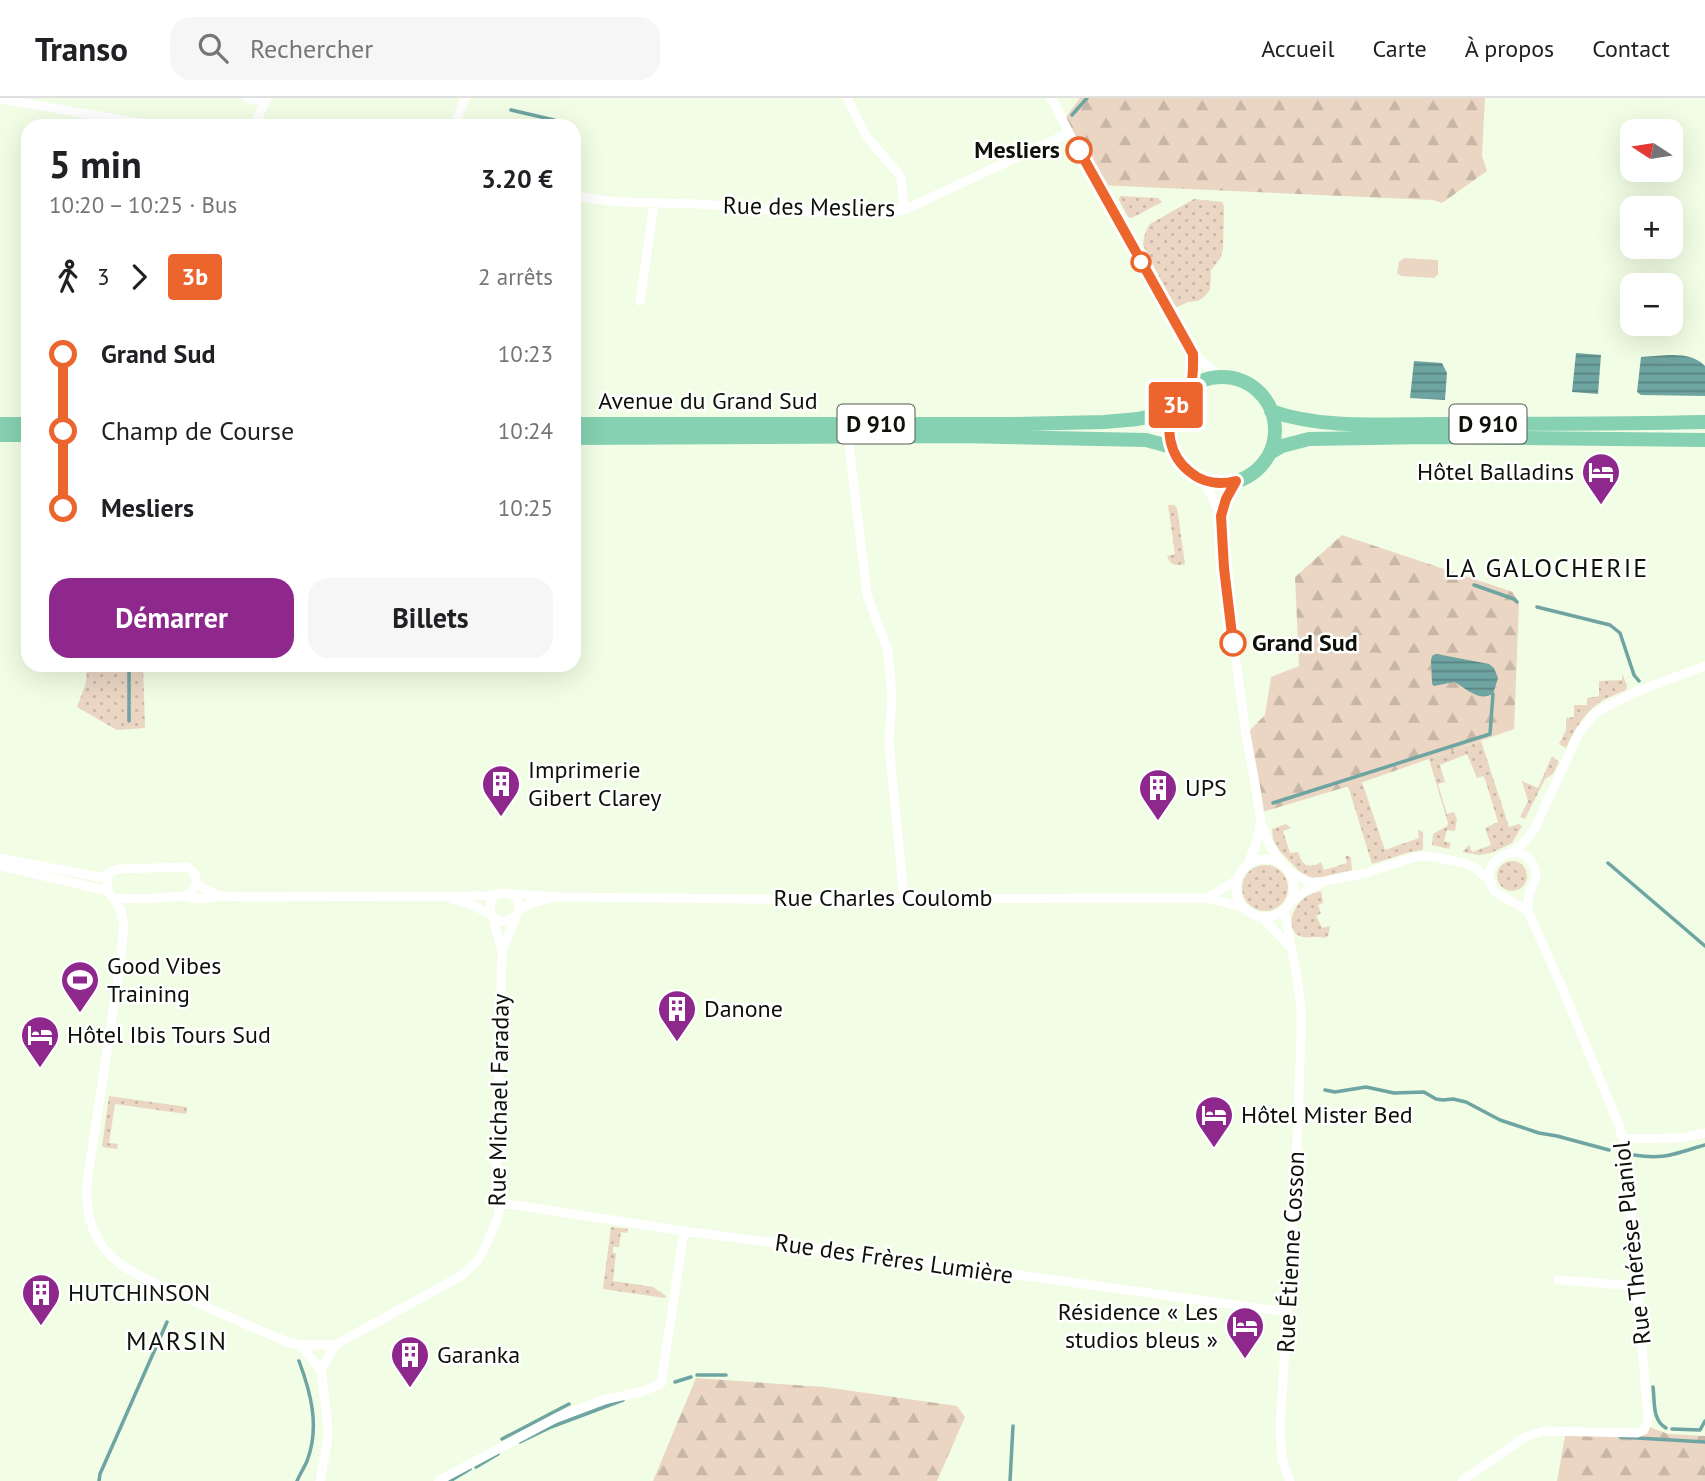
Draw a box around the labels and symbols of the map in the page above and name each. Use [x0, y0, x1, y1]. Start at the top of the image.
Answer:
north arrow [1620, 119, 1684, 182]
place label: Mesliers [974, 134, 1060, 165]
marker: Mesliers [1066, 137, 1092, 163]
street label: Rue des Mesliers [723, 189, 895, 224]
unlabelled marker [1131, 252, 1151, 272]
line badge: 3b [1144, 382, 1208, 428]
street label: Avenue du Grand Sud [598, 385, 818, 416]
road number: D 910 [838, 404, 914, 444]
road number: D 910 [1450, 404, 1526, 444]
hotel icon: Hôtel Balladins [1580, 451, 1622, 506]
place label: Hôtel Balladins [1417, 456, 1574, 487]
district label: LA GALOCHERIE [1445, 551, 1649, 584]
place label: Grand Sud [1252, 627, 1358, 658]
marker: Grand Sud [1220, 630, 1246, 656]
place label: Imprimerie Gibert Clarey [528, 754, 661, 813]
building icon: Imprimerie Gibert Clarey [480, 763, 522, 818]
building icon: UPS [1137, 767, 1179, 822]
place label: UPS [1185, 772, 1227, 803]
street label: Rue Charles Coulomb [773, 882, 993, 913]
place label: Good Vibes Training [107, 950, 221, 1009]
sports icon: Good Vibes Training [59, 959, 101, 1014]
building icon: Danone [656, 988, 698, 1043]
street label: Rue Michael Faraday [481, 993, 516, 1207]
place label: Danone [704, 993, 783, 1024]
hotel icon: Hôtel Ibis Tours Sud [19, 1014, 61, 1069]
place label: Hôtel Ibis Tours Sud [67, 1019, 271, 1050]
hotel icon: Hôtel Mister Bed [1193, 1094, 1235, 1149]
place label: Hôtel Mister Bed [1241, 1099, 1413, 1130]
street label: Rue Thérèse Planiol [1605, 1140, 1658, 1346]
street label: Rue Étienne Cosson [1270, 1150, 1311, 1354]
street label: Rue des Frères Lumière [773, 1226, 1015, 1291]
building icon: HUTCHINSON [20, 1272, 62, 1327]
place label: HUTCHINSON [68, 1277, 210, 1308]
place label: Résidence « Les studios bleus » [1058, 1296, 1218, 1355]
hotel icon: Résidence « Les studios bleus » [1224, 1305, 1266, 1360]
district label: MARSIN [126, 1324, 228, 1357]
building icon: Garanka [389, 1334, 431, 1389]
place label: Garanka [437, 1339, 520, 1370]

